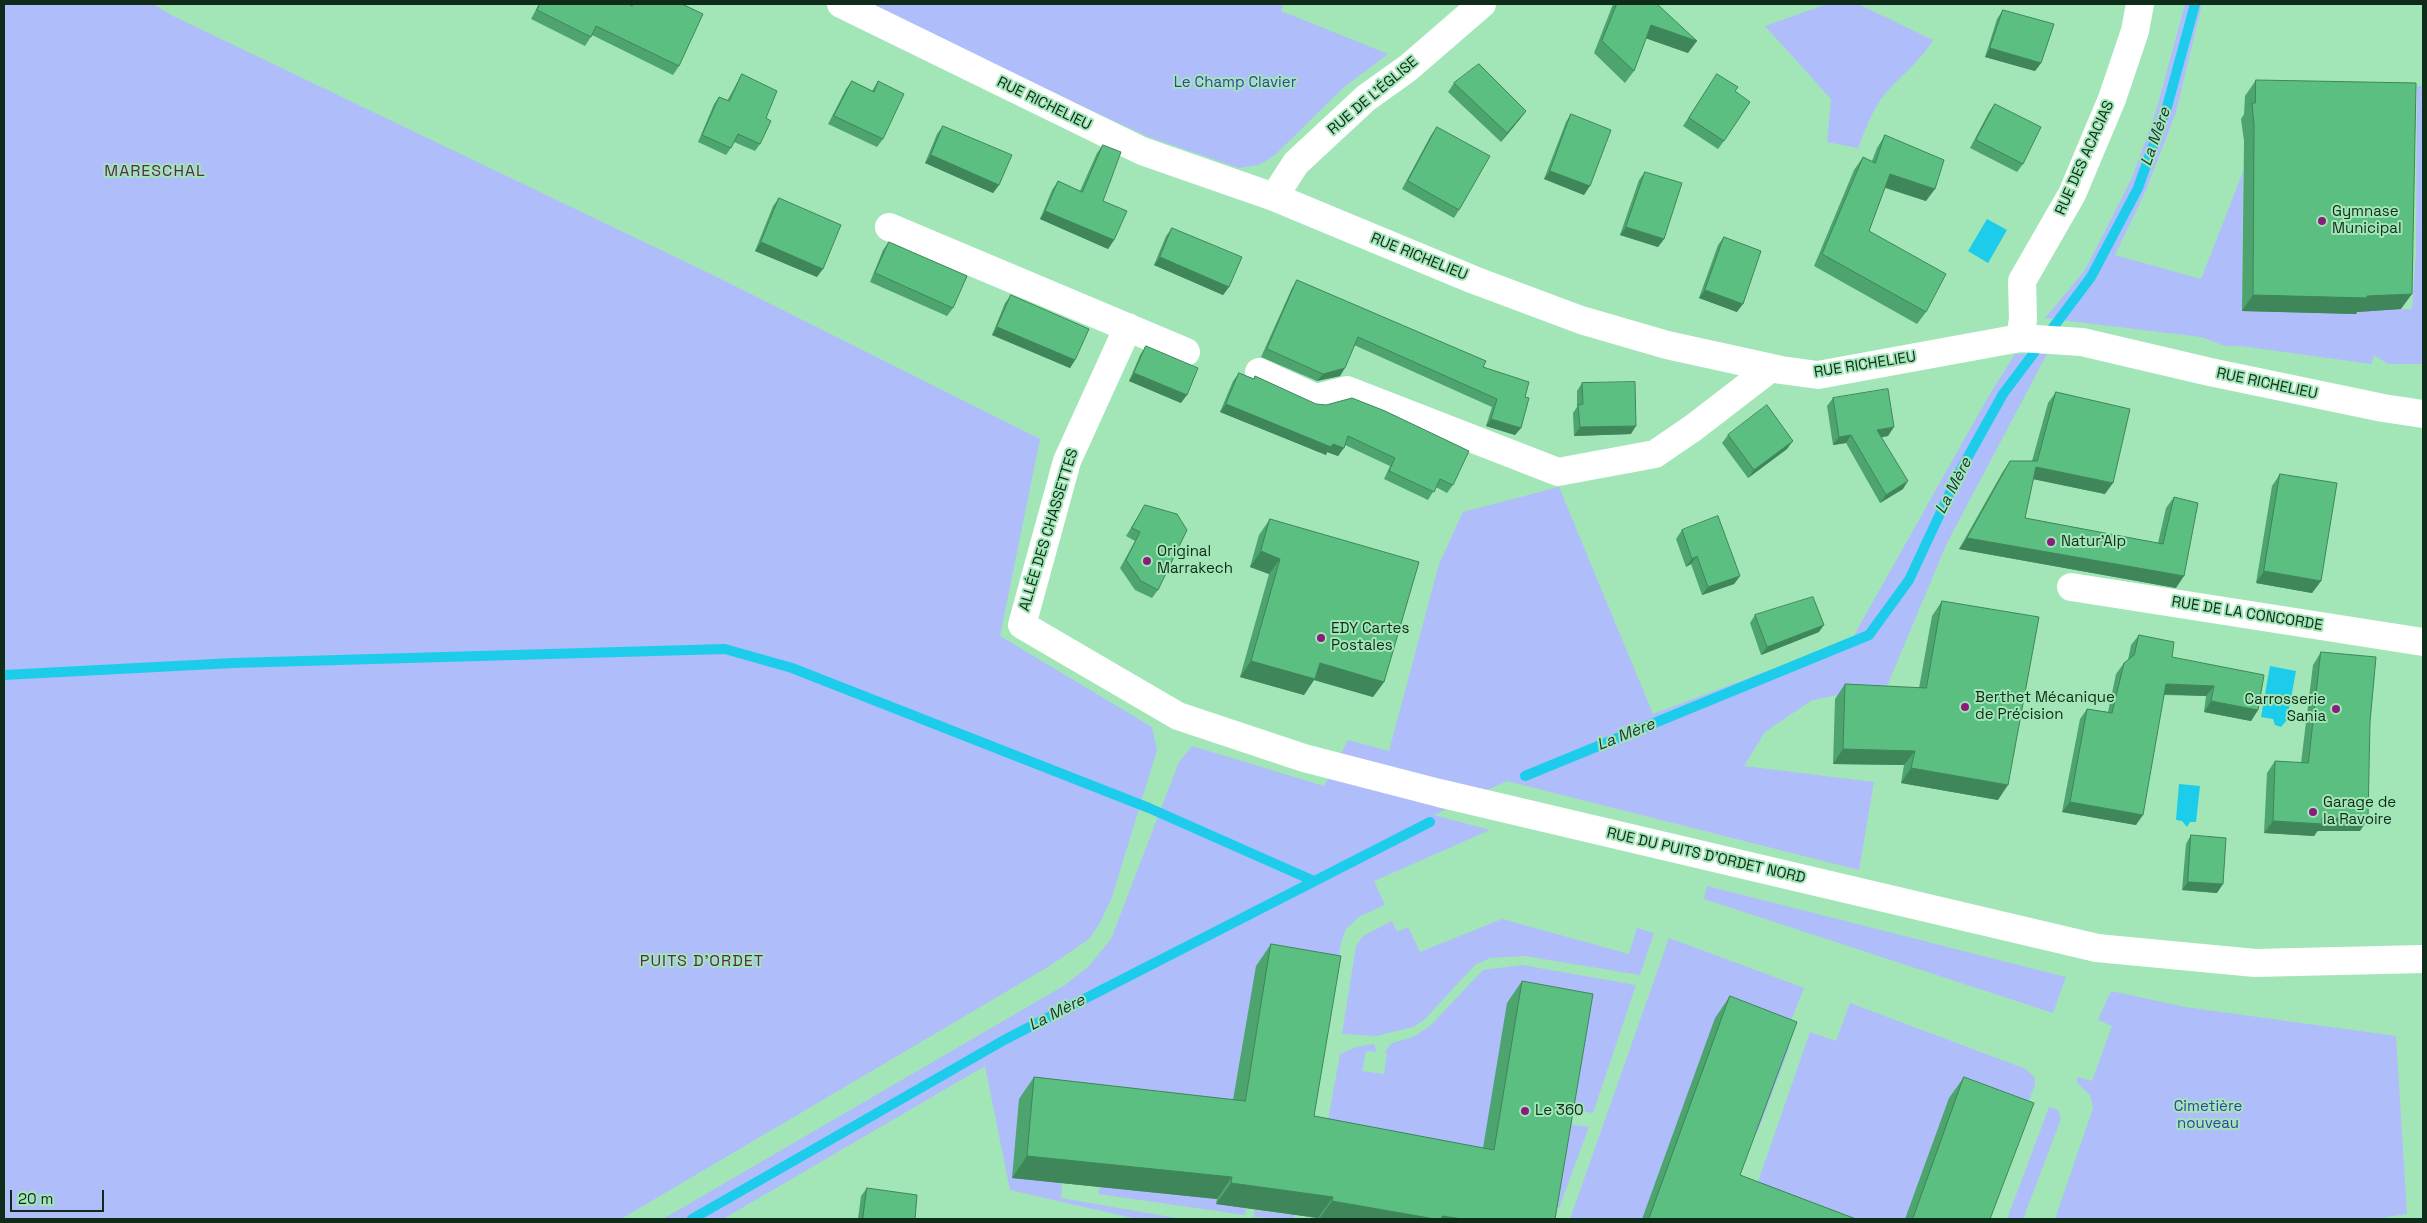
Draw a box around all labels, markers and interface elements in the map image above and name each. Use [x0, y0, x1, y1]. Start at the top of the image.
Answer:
street label: RUE DE L'ÉGLISE [1324, 53, 1422, 139]
street label: RUE RICHELIEU [994, 73, 1094, 135]
park label: Le Champ Clavier [1174, 74, 1296, 92]
street label: RUE DES ACACIAS [2052, 98, 2118, 218]
water label: La Mère [2137, 105, 2175, 169]
district label: MARESCHAL [103, 162, 207, 182]
place label: Gymnase Municipal [2332, 203, 2402, 238]
marker: Gymnase Municipal [2316, 215, 2328, 227]
street label: RUE RICHELIEU [1368, 229, 1470, 285]
street label: RUE RICHELIEU [1813, 348, 1917, 382]
street label: RUE RICHELIEU [2215, 364, 2319, 404]
street label: ALLÉE DES CHASSETTES [1016, 447, 1082, 613]
water label: La Mère [1932, 455, 1976, 517]
place label: Natur'Alp [2061, 533, 2126, 551]
marker: Natur'Alp [2045, 536, 2057, 548]
place label: Original Marrakech [1157, 543, 1233, 578]
marker: Original Marrakech [1141, 555, 1153, 567]
street label: RUE DE LA CONCORDE [2170, 593, 2324, 635]
place label: EDY Cartes Postales [1331, 620, 1409, 655]
marker: EDY Cartes Postales [1315, 632, 1327, 644]
place label: Berthet Mécanique de Précision [1975, 689, 2115, 724]
place label: Carrosserie Sania [2245, 691, 2326, 726]
marker: Berthet Mécanique de Précision [1959, 701, 1971, 713]
marker: Carrosserie Sania [2330, 703, 2342, 715]
water label: La Mère [1594, 715, 1658, 755]
place label: Garage de la Ravoire [2323, 794, 2396, 829]
marker: Garage de la Ravoire [2307, 806, 2319, 818]
street label: RUE DU PUITS D'ORDET NORD [1605, 824, 1807, 888]
district label: PUITS D'ORDET [638, 952, 766, 972]
water label: La Mère [1026, 991, 1088, 1035]
park label: Cimetière nouveau [2174, 1098, 2242, 1133]
place label: Le 360 [1535, 1102, 1584, 1120]
marker: Le 360 [1519, 1105, 1531, 1117]
scale bar [12, 1180, 106, 1212]
text: 20 m [18, 1189, 53, 1208]

